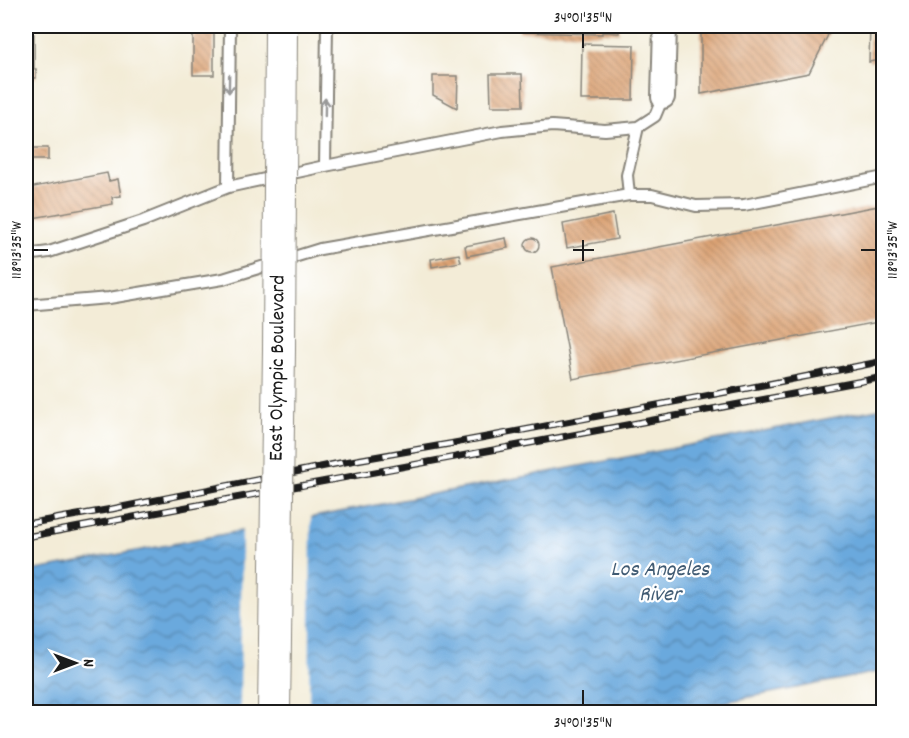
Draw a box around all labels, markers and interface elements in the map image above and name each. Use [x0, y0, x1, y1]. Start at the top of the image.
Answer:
text: 34°01'35"N [554, 8, 612, 30]
one-way arrow [223, 73, 235, 93]
one-way arrow [320, 98, 331, 118]
text: 118°13'35"W [7, 221, 29, 279]
text: 118°13'35"W [883, 221, 905, 279]
street label: East Olympic Boulevard [262, 275, 294, 462]
water label: Los Angeles River [611, 555, 710, 611]
north arrow [45, 633, 105, 693]
text: N [76, 659, 99, 667]
text: 34°01'35"N [554, 713, 612, 735]

